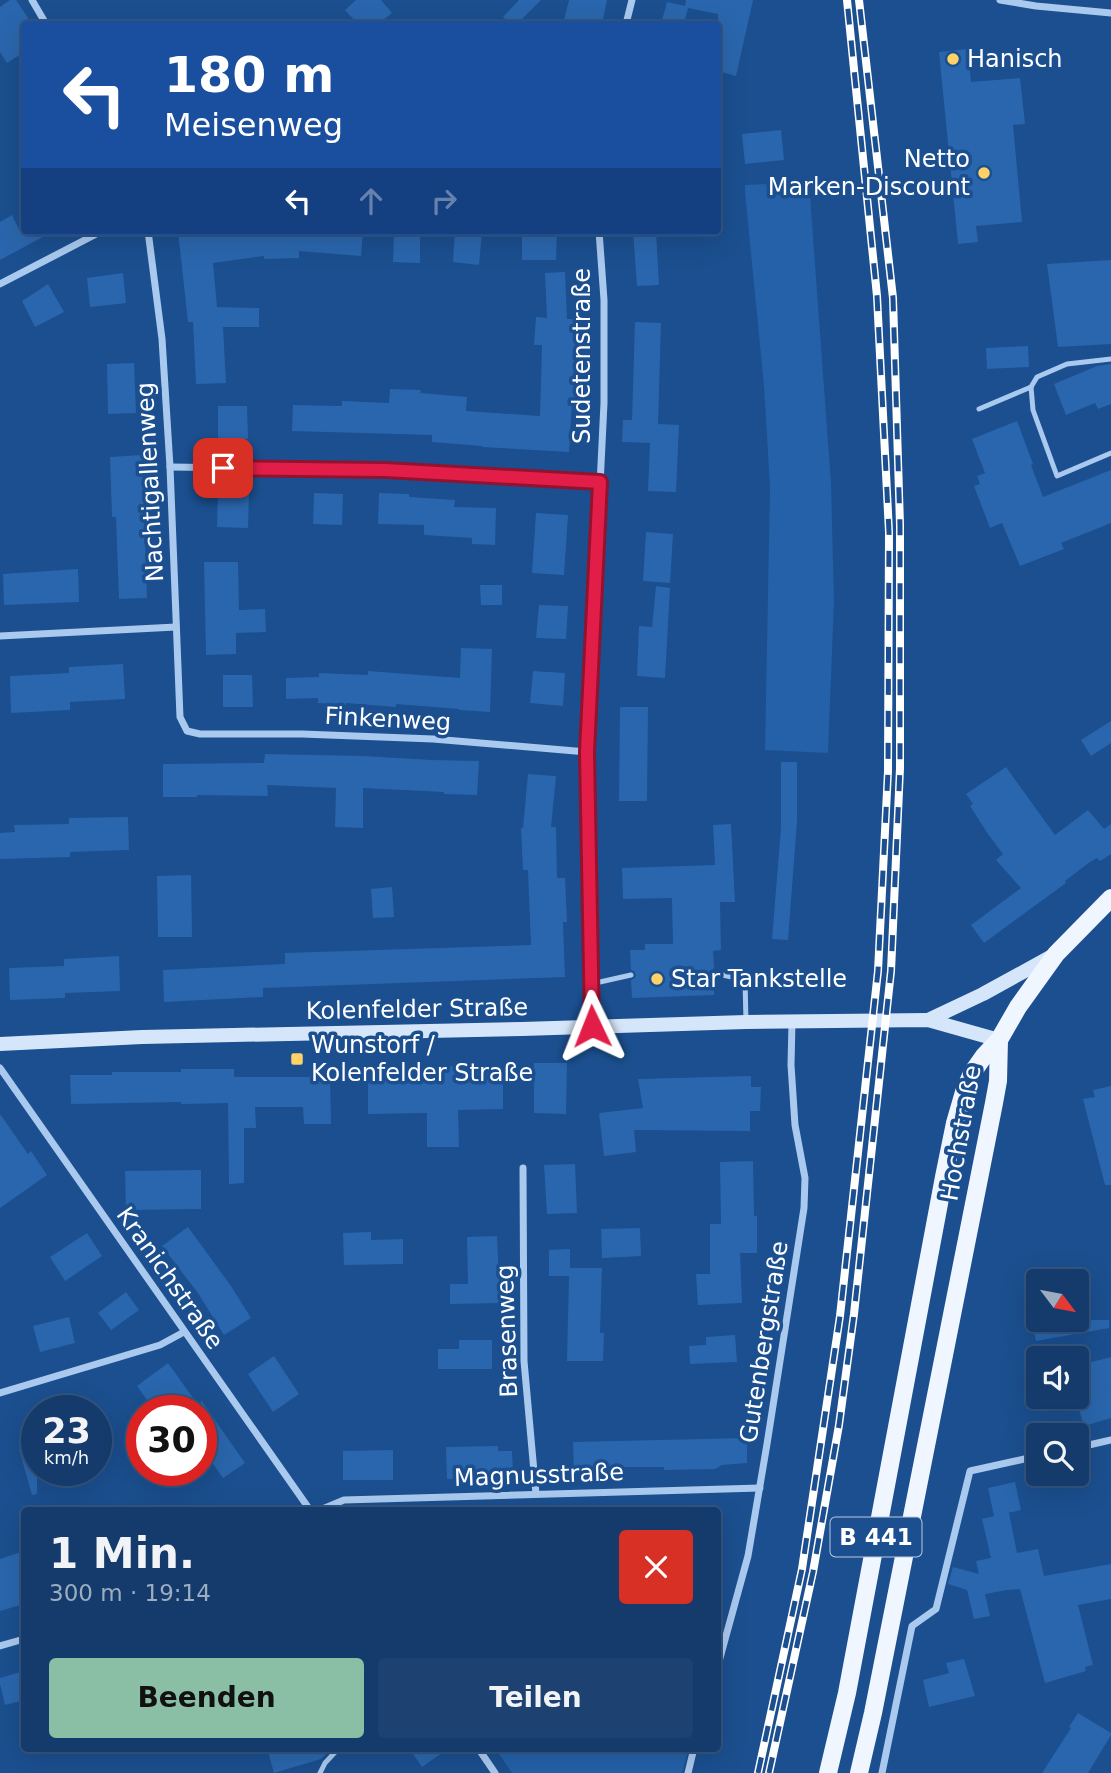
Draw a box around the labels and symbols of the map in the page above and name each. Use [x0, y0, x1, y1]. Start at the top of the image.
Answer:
place label: Hanisch [967, 45, 1063, 73]
marker: Hanisch [945, 51, 961, 67]
place label: Netto Marken-Discount [768, 145, 970, 201]
marker: Netto Marken-Discount [976, 165, 992, 181]
street label: Sudetenstraße [568, 268, 596, 444]
street label: Nachtigallenweg [131, 381, 169, 583]
pin [193, 438, 253, 498]
street label: Finkenweg [324, 702, 452, 736]
place label: Star Tankstelle [671, 965, 847, 993]
marker: Star Tankstelle [649, 971, 665, 987]
position arrow [555, 989, 629, 1063]
street label: Kolenfelder Straße [306, 993, 528, 1025]
place label: Wunstorf / Kolenfelder Straße [311, 1031, 533, 1087]
marker: Wunstorf / Kolenfelder Straße [289, 1051, 305, 1067]
street label: Hochstraße [935, 1063, 987, 1203]
street label: Kranichstraße [111, 1202, 229, 1354]
street label: Gutenbergstraße [734, 1239, 794, 1445]
street label: Brasenweg [491, 1264, 523, 1398]
north arrow [1026, 1269, 1088, 1332]
speed limit sign: 30 [126, 1395, 217, 1486]
street label: Magnusstraße [454, 1458, 624, 1492]
road number: B 441 [830, 1518, 922, 1556]

